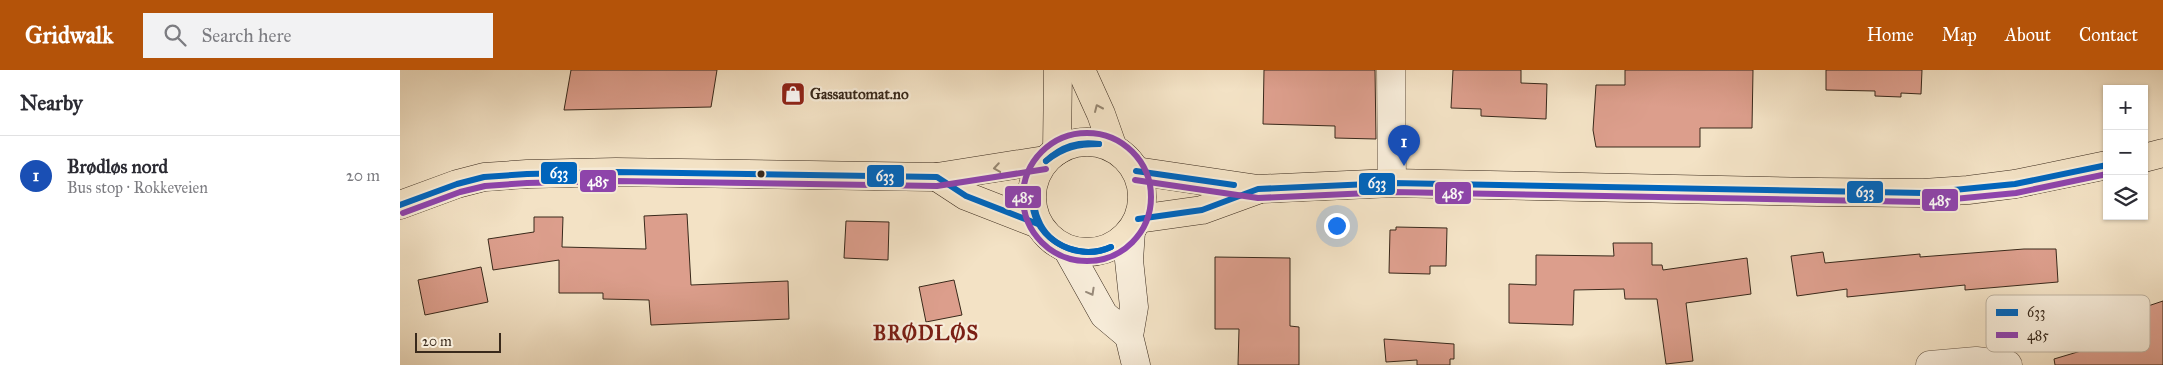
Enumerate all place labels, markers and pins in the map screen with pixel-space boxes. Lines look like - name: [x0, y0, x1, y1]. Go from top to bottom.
- shop icon: Gassautomat.no: [780, 81, 806, 107]
- place label: Gassautomat.no: [810, 85, 909, 103]
- pin: 1: [1388, 125, 1420, 166]
- unlabelled marker: [756, 169, 766, 179]

